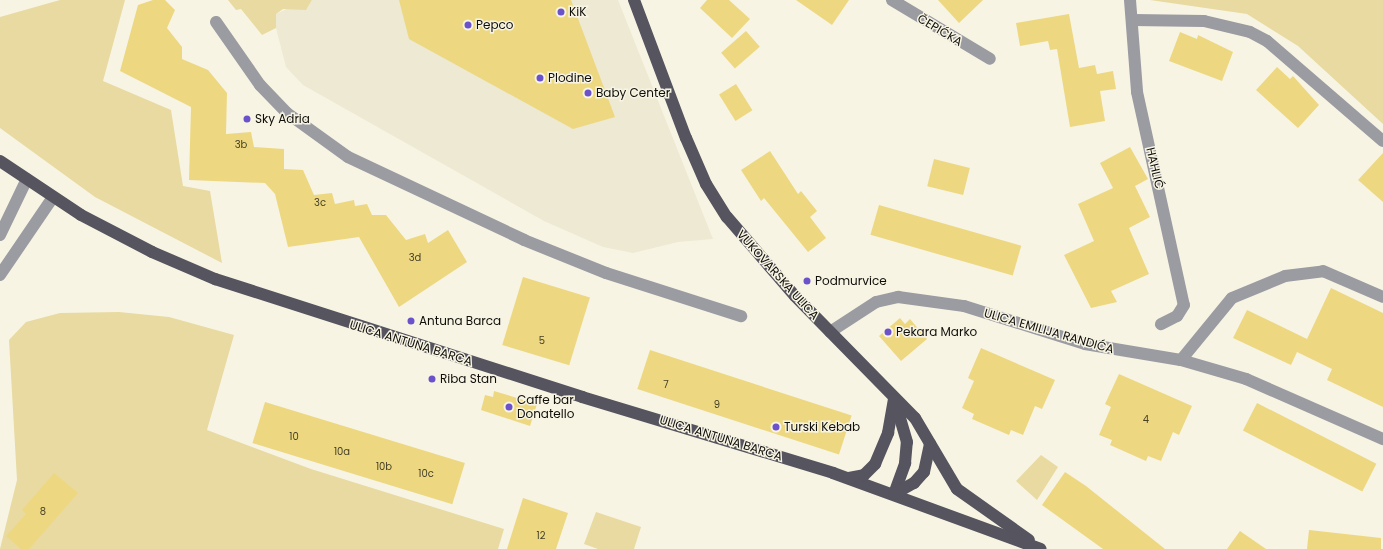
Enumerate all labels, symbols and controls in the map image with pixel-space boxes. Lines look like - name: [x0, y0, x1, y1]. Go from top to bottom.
- place label: KiK: [569, 5, 586, 19]
- marker: KiK: [556, 7, 566, 17]
- street label: ČEPIĆKA: [915, 11, 965, 49]
- place label: Pepco: [476, 18, 513, 32]
- marker: Pepco: [463, 20, 473, 30]
- place label: Plodine: [548, 71, 592, 85]
- marker: Plodine: [535, 73, 545, 83]
- place label: Baby Center: [596, 86, 670, 100]
- marker: Baby Center: [583, 88, 593, 98]
- place label: Sky Adria: [255, 112, 310, 126]
- marker: Sky Adria: [242, 114, 252, 124]
- house number: 3b: [235, 139, 247, 151]
- street label: HAHLIĆ: [1143, 146, 1167, 190]
- house number: 3c: [314, 197, 326, 209]
- street label: VUKOVARSKA ULICA: [734, 227, 822, 323]
- house number: 3d: [409, 252, 421, 264]
- place label: Podmurvice: [815, 274, 887, 288]
- marker: Podmurvice: [802, 276, 812, 286]
- street label: ULICA EMILIJA RANDIĆA: [982, 306, 1116, 356]
- place label: Antuna Barca: [419, 314, 501, 328]
- marker: Antuna Barca: [406, 316, 416, 326]
- street label: ULICA ANTUNA BARCA: [348, 317, 474, 369]
- place label: Pekara Marko: [896, 325, 977, 339]
- marker: Pekara Marko: [883, 327, 893, 337]
- house number: 5: [539, 335, 545, 347]
- place label: Riba Stan: [440, 372, 497, 386]
- marker: Riba Stan: [427, 374, 437, 384]
- house number: 7: [663, 379, 669, 391]
- place label: Caffe bar Donatello: [517, 393, 574, 421]
- house number: 9: [714, 399, 720, 411]
- marker: Caffe bar Donatello: [504, 402, 514, 412]
- street label: ULICA ANTUNA BARCA: [658, 412, 784, 464]
- house number: 4: [1143, 414, 1149, 426]
- place label: Turski Kebab: [784, 420, 860, 434]
- marker: Turski Kebab: [771, 422, 781, 432]
- house number: 10: [289, 431, 299, 443]
- house number: 10a: [334, 446, 350, 458]
- house number: 10b: [376, 461, 392, 473]
- house number: 10c: [418, 468, 434, 480]
- house number: 8: [40, 506, 46, 518]
- house number: 12: [537, 530, 545, 542]

